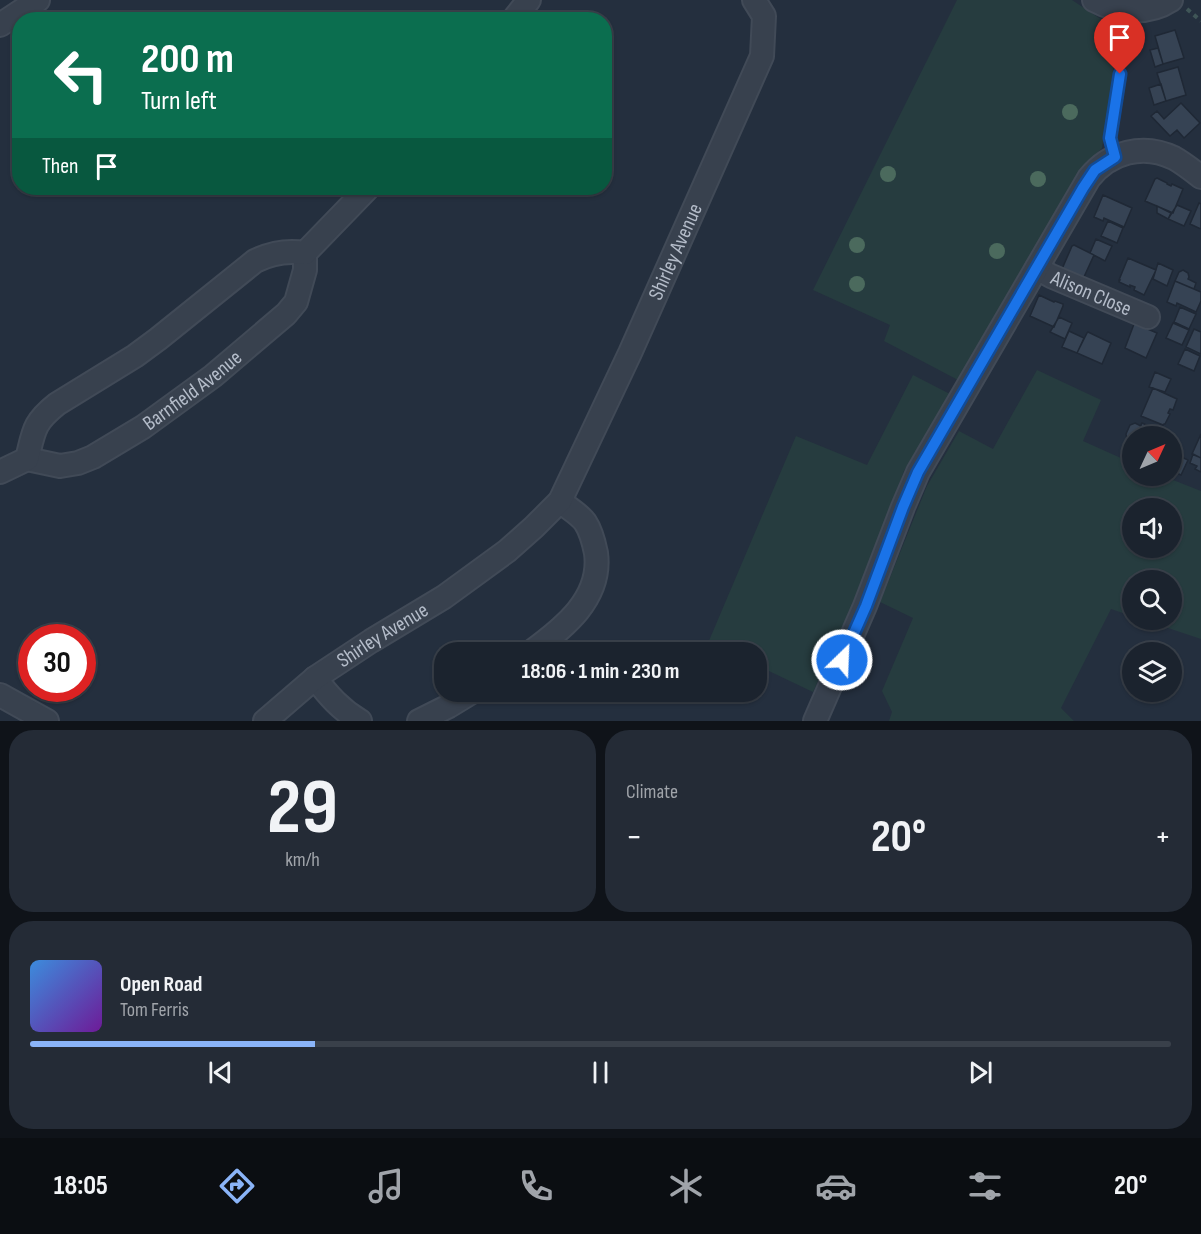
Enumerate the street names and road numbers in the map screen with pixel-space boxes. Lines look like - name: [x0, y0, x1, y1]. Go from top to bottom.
- street label: Shirley Avenue: [643, 199, 707, 304]
- street label: Alison Close: [1047, 265, 1135, 321]
- street label: Barnfield Avenue: [138, 345, 247, 435]
- street label: Shirley Avenue: [332, 597, 433, 673]

